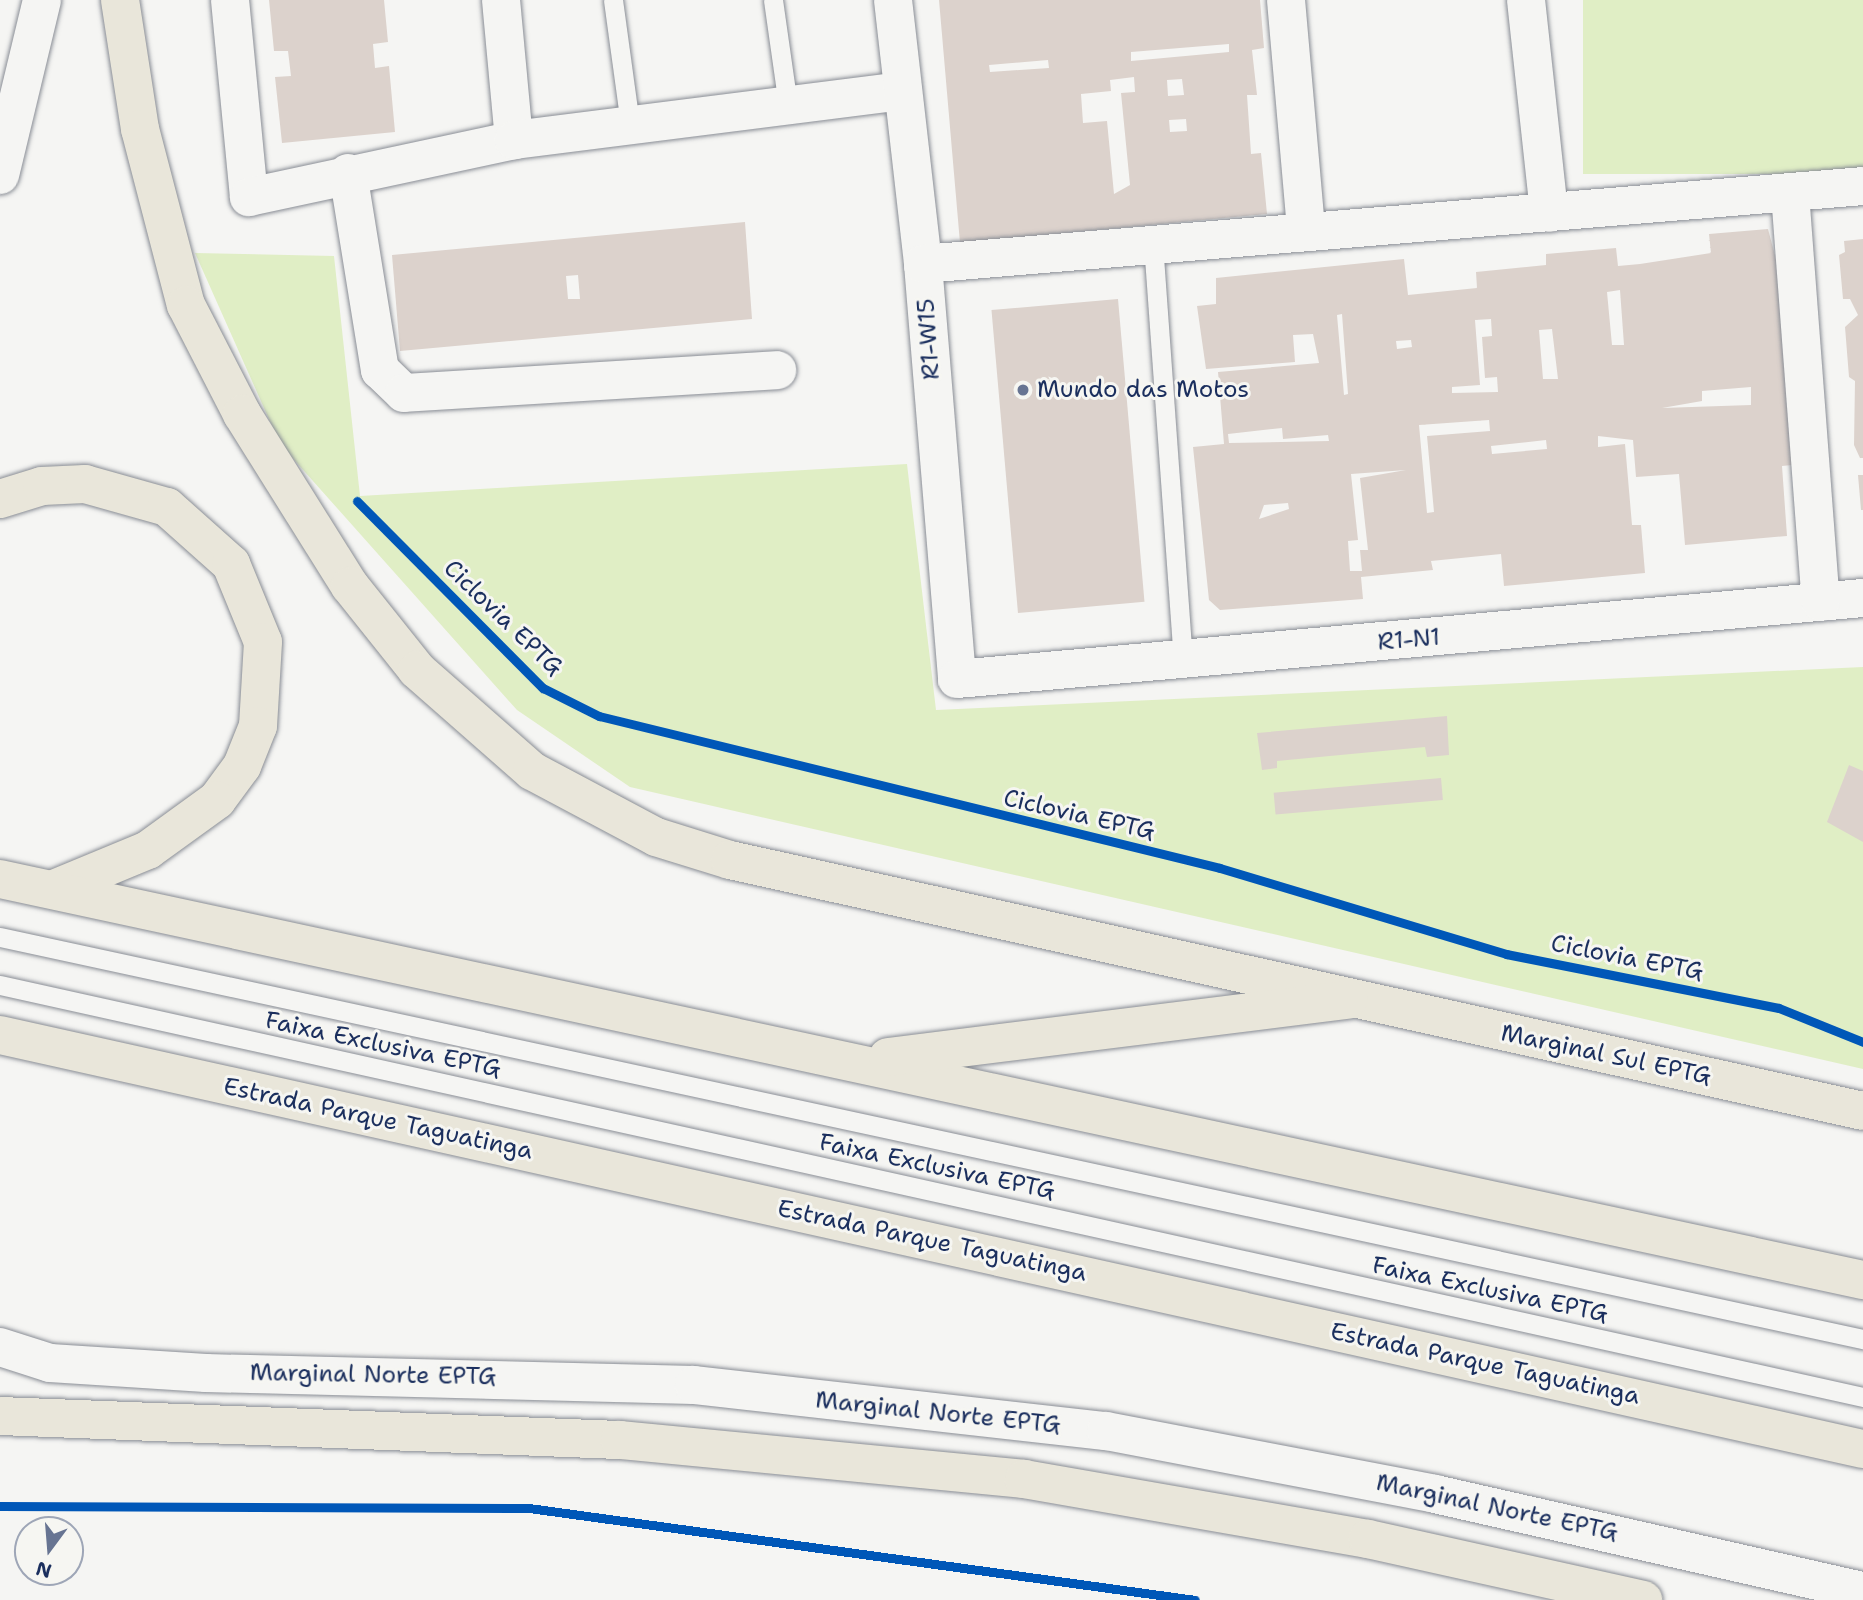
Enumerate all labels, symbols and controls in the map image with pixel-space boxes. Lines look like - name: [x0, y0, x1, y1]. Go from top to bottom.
- street label: R1-W15: [912, 297, 946, 381]
- place label: Mundo das Motos: [1037, 376, 1249, 404]
- marker: Mundo das Motos: [1015, 382, 1031, 398]
- street label: Ciclovia EPTG: [437, 554, 569, 682]
- street label: R1-N1: [1376, 623, 1442, 657]
- street label: Ciclovia EPTG: [1001, 784, 1157, 846]
- street label: Ciclovia EPTG: [1548, 929, 1706, 987]
- street label: Faixa Exclusiva EPTG: [263, 1006, 503, 1084]
- street label: Marginal Sul EPTG: [1498, 1019, 1714, 1091]
- street label: Estrada Parque Taguatinga: [221, 1072, 535, 1166]
- street label: Faixa Exclusiva EPTG: [817, 1128, 1057, 1206]
- street label: Estrada Parque Taguatinga: [775, 1194, 1089, 1288]
- street label: Faixa Exclusiva EPTG: [1370, 1251, 1610, 1329]
- street label: Estrada Parque Taguatinga: [1328, 1317, 1642, 1411]
- street label: Marginal Norte EPTG: [250, 1358, 496, 1392]
- street label: Marginal Norte EPTG: [814, 1386, 1062, 1440]
- street label: Marginal Norte EPTG: [1373, 1468, 1621, 1548]
- north arrow: [14, 1516, 84, 1586]
- text: N: [33, 1556, 54, 1584]

